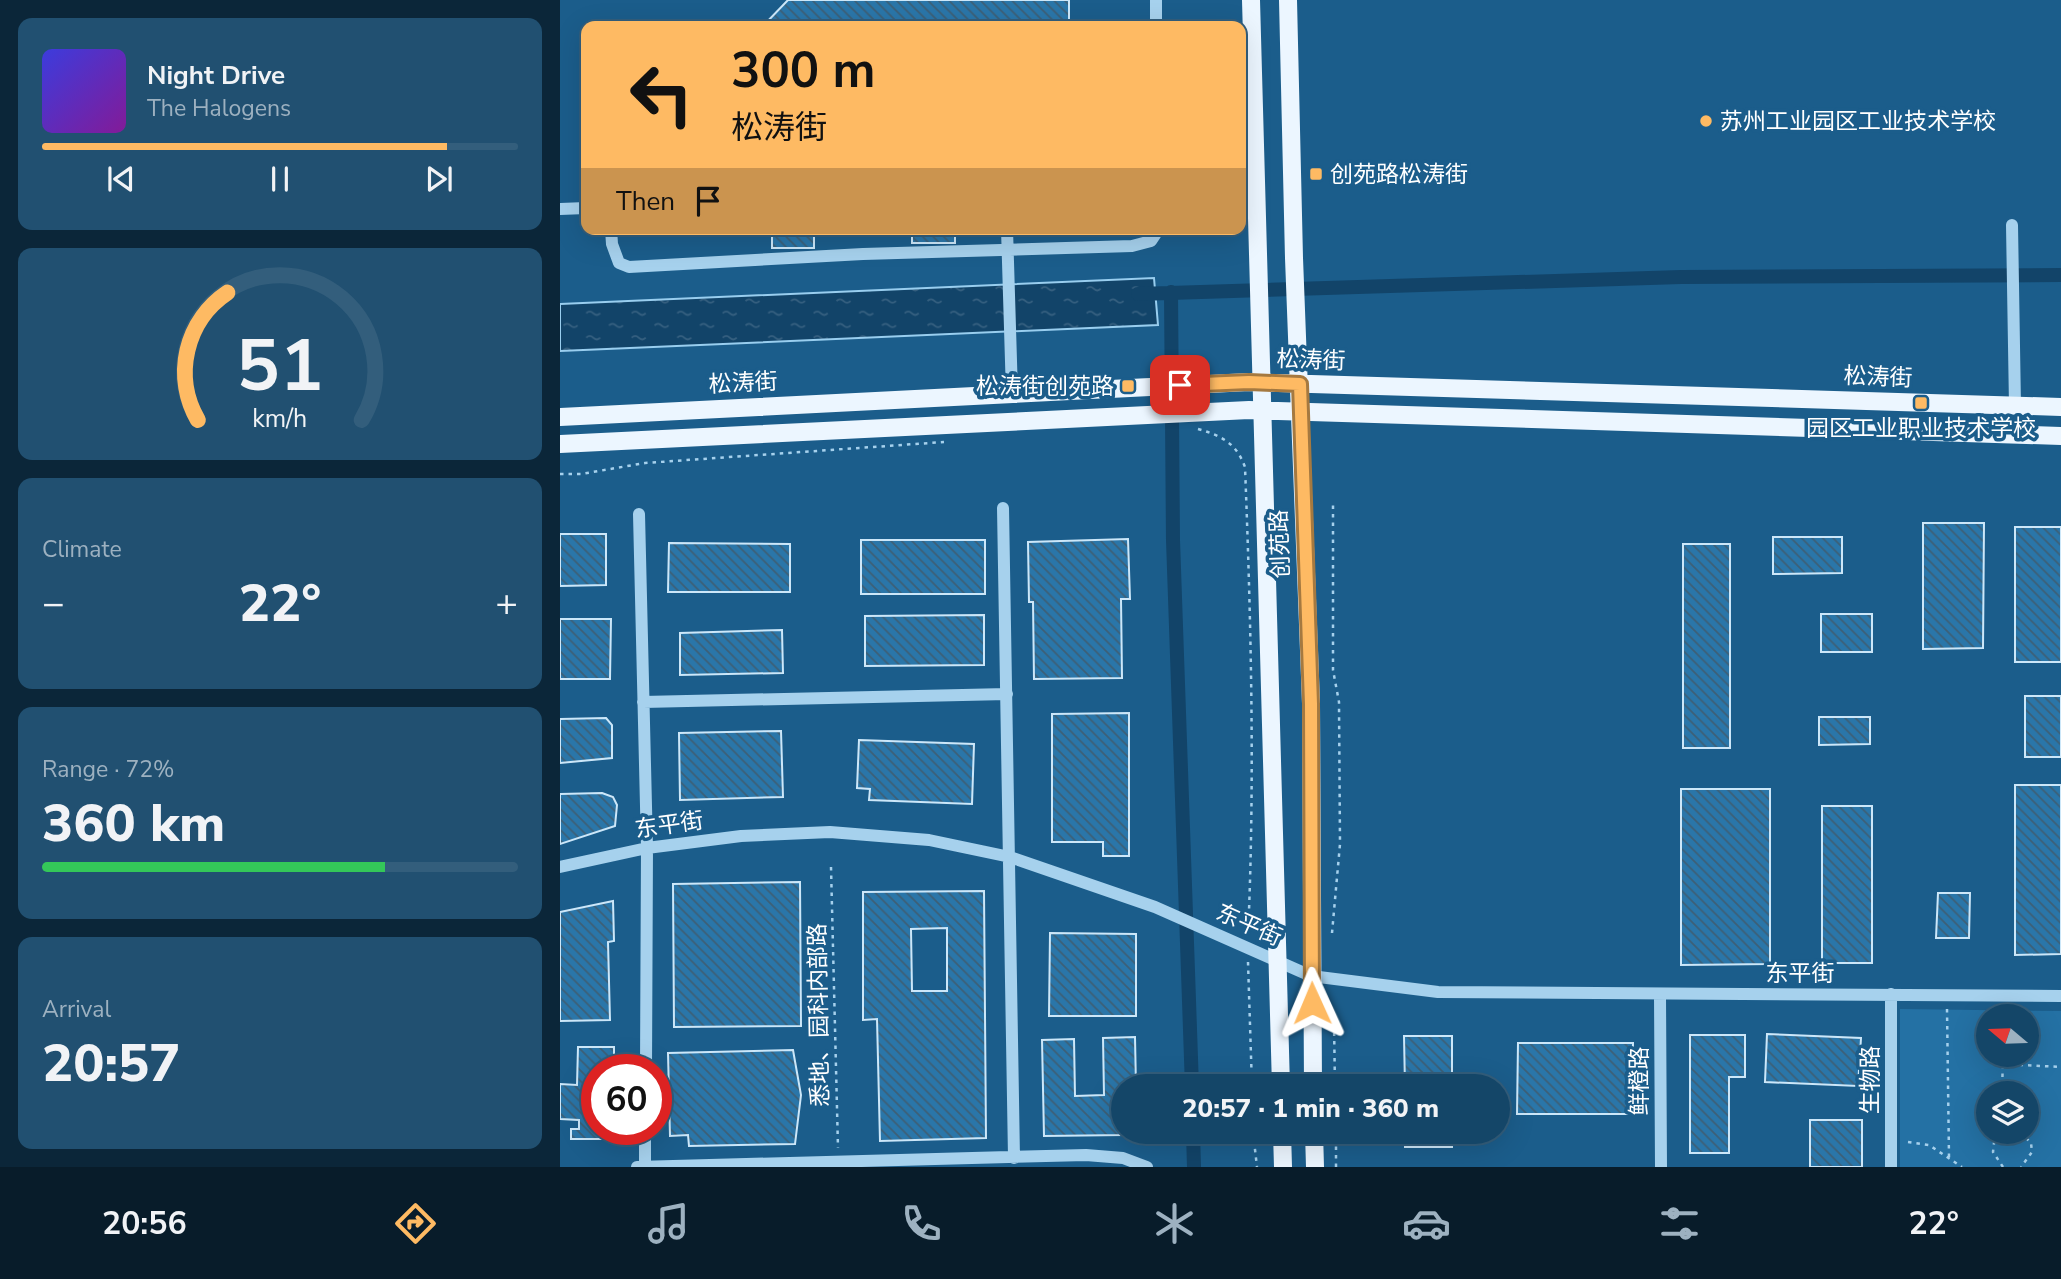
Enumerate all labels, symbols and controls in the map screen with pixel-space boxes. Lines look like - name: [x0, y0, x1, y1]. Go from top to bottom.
- text: 300 m: [731, 37, 875, 104]
- icon: left: [616, 49, 707, 140]
- text: Night Drive: [147, 58, 285, 93]
- text: The Halogens: [147, 93, 291, 124]
- text: 松涛街: [731, 106, 827, 149]
- place label: 苏州工业园区工业技术学校: [1720, 106, 1996, 137]
- marker: 苏州工业园区工业技术学校: [1698, 113, 1714, 129]
- place label: 创苑路松涛街: [1330, 159, 1468, 190]
- icon: previous: [102, 160, 140, 198]
- icon: pause: [261, 160, 299, 198]
- icon: next: [420, 160, 458, 198]
- marker: 创苑路松涛街: [1308, 166, 1324, 182]
- icon: arrive: [689, 182, 727, 220]
- text: Then: [616, 184, 675, 219]
- text: 51: [236, 316, 324, 416]
- street label: 松涛街: [1276, 343, 1346, 377]
- pin: [1150, 355, 1210, 415]
- street label: 松涛街: [1843, 360, 1913, 394]
- street label: 松涛街: [708, 366, 778, 400]
- icon: arrive: [1161, 366, 1199, 404]
- place label: 松涛街创苑路: [976, 371, 1114, 402]
- marker: 松涛街创苑路: [1120, 378, 1136, 394]
- marker: 园区工业职业技术学校: [1913, 395, 1929, 411]
- text: km/h: [252, 401, 308, 435]
- place label: 园区工业职业技术学校: [1806, 413, 2036, 444]
- street label: 创苑路: [1263, 509, 1297, 579]
- text: Climate: [42, 534, 122, 565]
- text: 22°: [239, 568, 321, 639]
- text: −: [42, 578, 65, 629]
- text: +: [495, 578, 518, 629]
- text: Range · 72%: [42, 754, 174, 785]
- text: 360 km: [42, 788, 225, 859]
- street label: 东平街: [633, 805, 705, 845]
- street label: 东平街: [1211, 897, 1287, 953]
- street label: 悉地、园科内部路: [802, 923, 836, 1107]
- street label: 东平街: [1766, 958, 1835, 989]
- position arrow: [1275, 966, 1349, 1040]
- text: Arrival: [42, 994, 111, 1025]
- north arrow: [1976, 1004, 2039, 1068]
- map controls: [1976, 1004, 2039, 1144]
- text: 20:57: [42, 1028, 180, 1099]
- street label: 生物路: [1855, 1046, 1886, 1115]
- street label: 鲜橙路: [1624, 1047, 1655, 1116]
- speed limit sign: 60: [581, 1054, 672, 1145]
- button: layers: [1976, 1081, 2039, 1144]
- text: 20:57 · 1 min · 360 m: [1182, 1091, 1439, 1126]
- icon: directions: [391, 1199, 440, 1248]
- icon: music: [644, 1199, 693, 1248]
- icon: phone: [897, 1199, 946, 1248]
- icon: climate: [1150, 1199, 1199, 1248]
- icon: car: [1402, 1199, 1451, 1248]
- icon: filters: [1655, 1199, 1704, 1248]
- text: 20:56: [102, 1202, 187, 1245]
- text: 22°: [1908, 1202, 1959, 1245]

